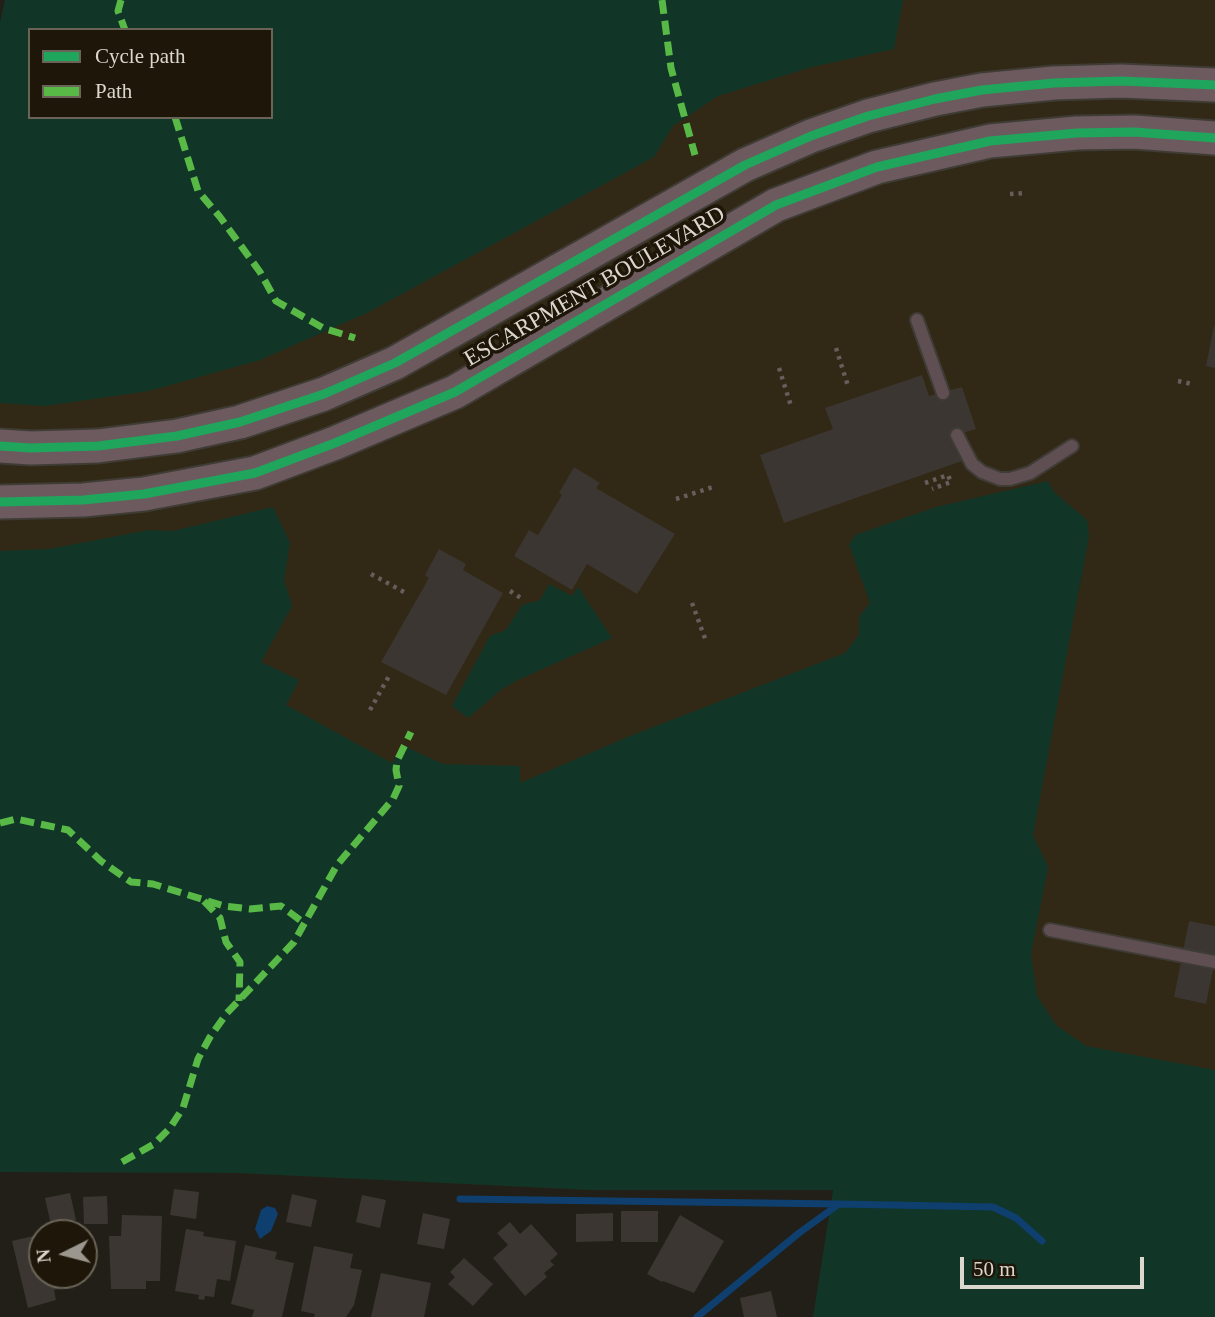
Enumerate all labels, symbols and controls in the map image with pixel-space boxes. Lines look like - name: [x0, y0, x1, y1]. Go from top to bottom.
- legend: [28, 28, 273, 119]
- text: Cycle path: [95, 44, 185, 68]
- text: Path: [95, 79, 132, 103]
- street label: ESCARPMENT BOULEVARD: [460, 201, 730, 373]
- north arrow: [28, 1219, 98, 1289]
- scale bar: [963, 1244, 1147, 1288]
- text: N: [32, 1248, 55, 1264]
- text: 50 m: [973, 1257, 1016, 1281]

